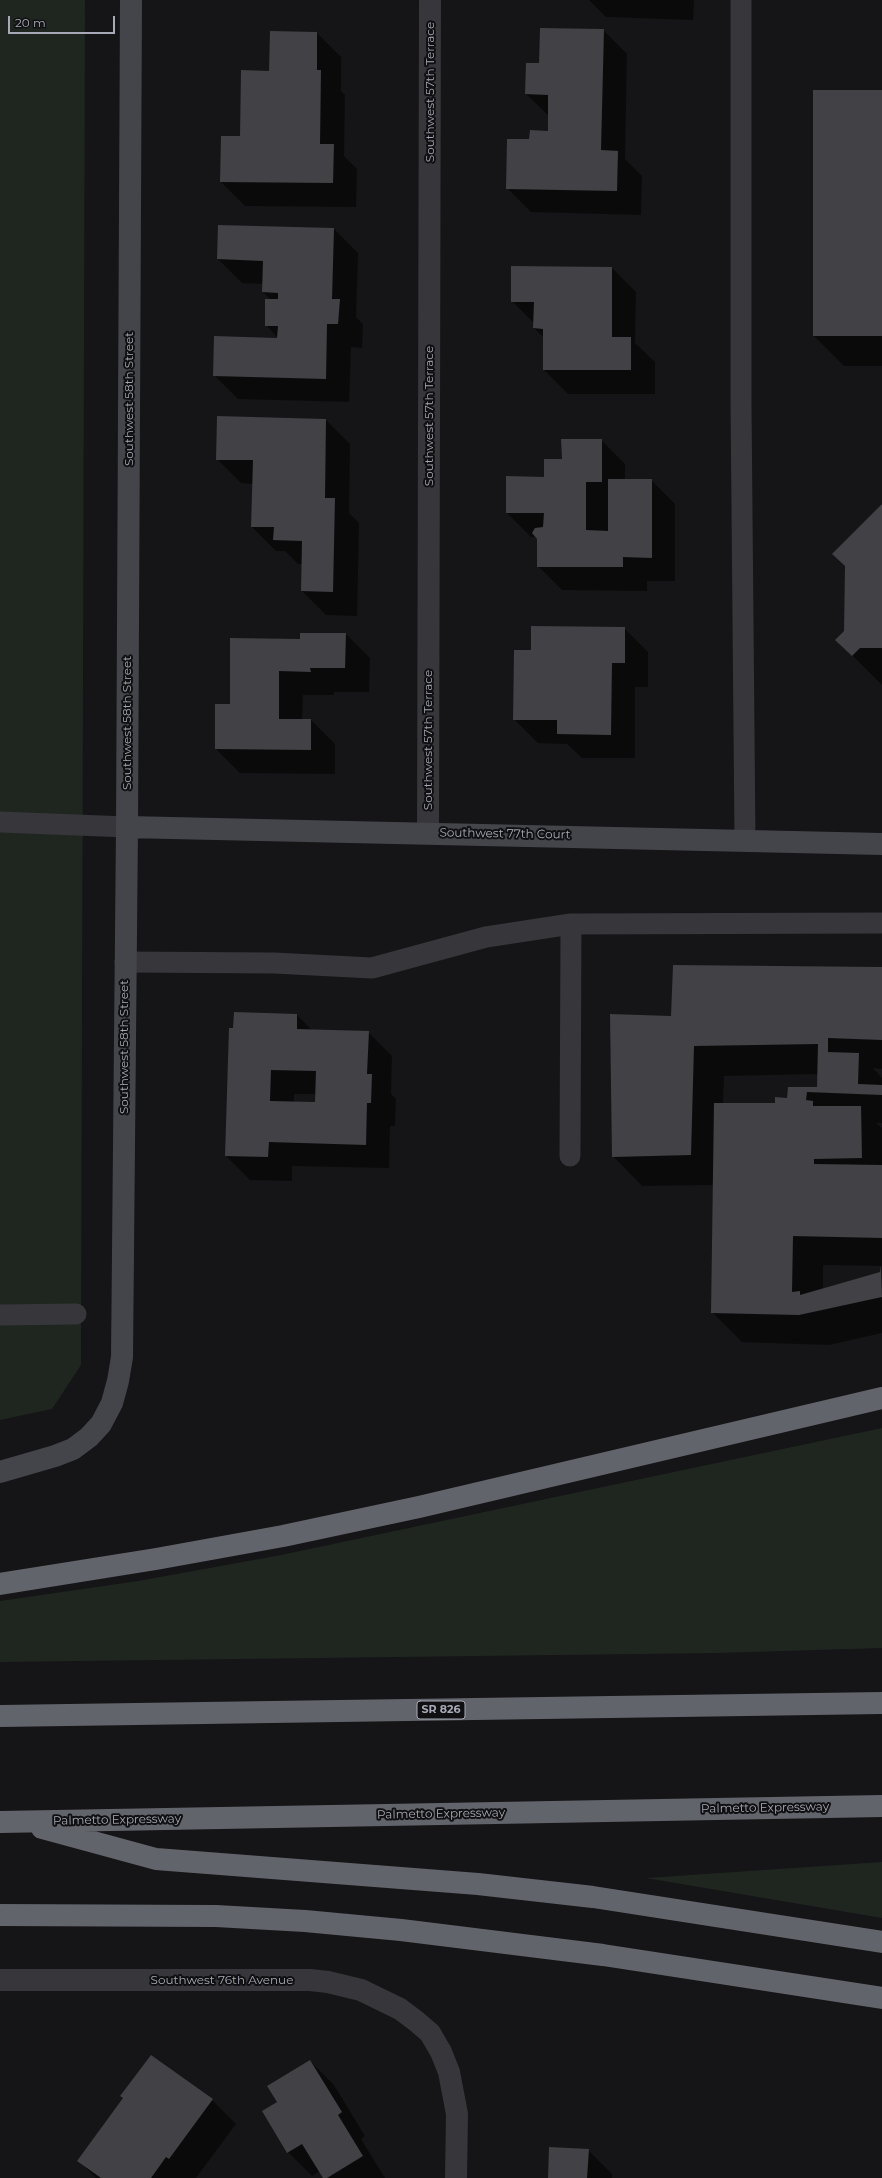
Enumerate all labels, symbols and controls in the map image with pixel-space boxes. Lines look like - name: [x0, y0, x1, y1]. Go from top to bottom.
- scale bar: [10, 8, 117, 34]
- text: 20 m: [15, 15, 46, 30]
- street label: Southwest 57th Terrace: [423, 22, 437, 162]
- street label: Southwest 58th Street: [122, 332, 136, 466]
- street label: Southwest 57th Terrace: [422, 346, 436, 486]
- street label: Southwest 58th Street: [120, 656, 134, 790]
- street label: Southwest 57th Terrace: [421, 670, 435, 810]
- street label: Southwest 77th Court: [439, 826, 571, 842]
- street label: Southwest 58th Street: [117, 980, 131, 1114]
- road number: SR 826: [417, 1701, 465, 1719]
- street label: Palmetto Expressway: [701, 1800, 829, 1816]
- street label: Palmetto Expressway: [377, 1806, 505, 1822]
- street label: Palmetto Expressway: [53, 1812, 181, 1828]
- street label: Southwest 76th Avenue: [151, 1973, 293, 1987]

